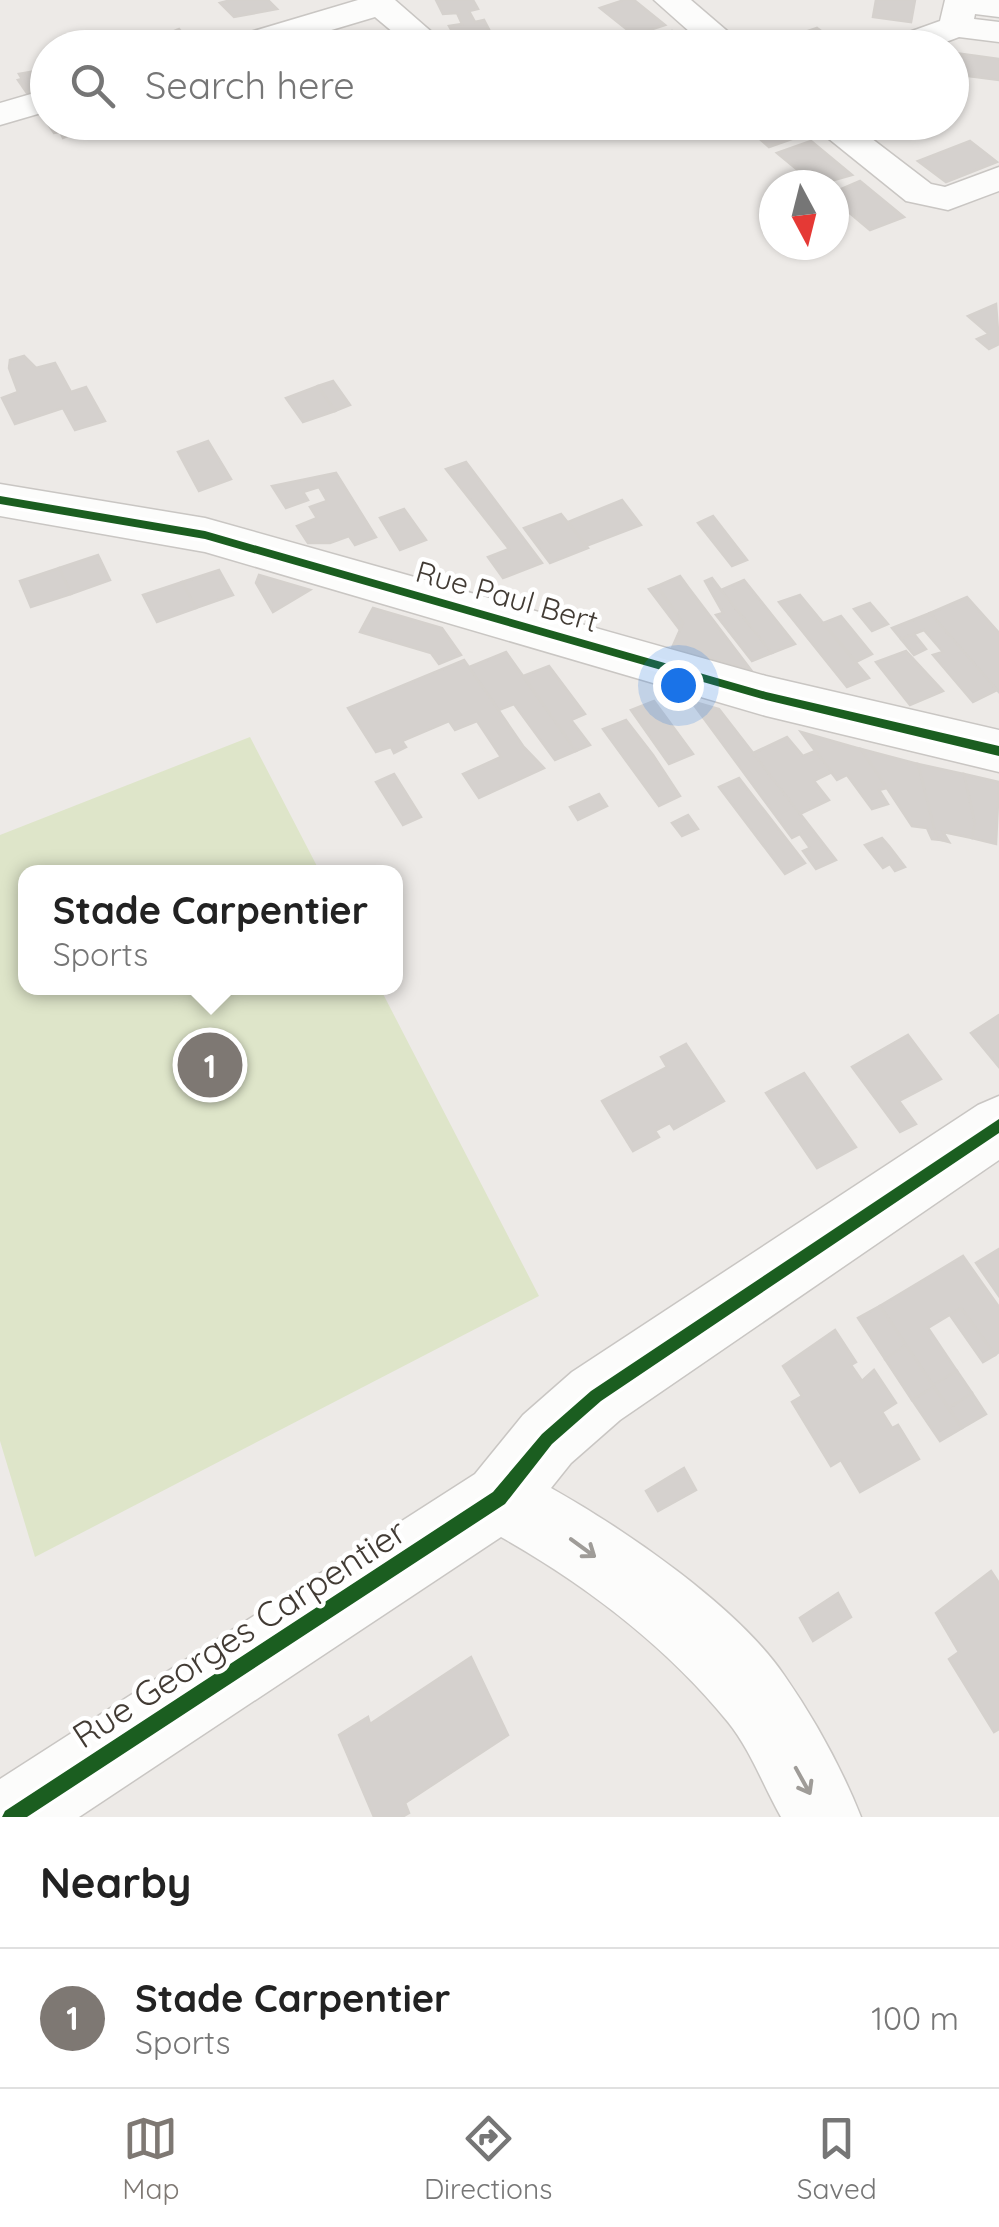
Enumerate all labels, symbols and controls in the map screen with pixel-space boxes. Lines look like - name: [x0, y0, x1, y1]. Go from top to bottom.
- search box: [30, 30, 969, 140]
- icon: search: [65, 58, 120, 113]
- text: Search here: [145, 61, 355, 109]
- north arrow: [759, 170, 849, 260]
- street label: Rue Paul Bert: [411, 552, 603, 640]
- your location: [653, 660, 704, 711]
- popup: [18, 865, 403, 995]
- text: Stade Carpentier: [53, 886, 368, 934]
- text: Sports: [53, 934, 148, 974]
- pin: 1: [178, 1028, 242, 1102]
- street label: Rue Georges Carpentier: [64, 1509, 414, 1757]
- one-way arrow: [569, 1537, 596, 1558]
- one-way arrow: [793, 1766, 813, 1795]
- text: Nearby: [40, 1856, 191, 1909]
- text: Stade Carpentier: [135, 1974, 451, 2022]
- text: 1: [66, 1998, 79, 2038]
- text: 100 m: [871, 1998, 959, 2038]
- text: Sports: [135, 2022, 231, 2062]
- tab: Map: [122, 2111, 179, 2206]
- tab: Directions: [424, 2111, 552, 2206]
- tab: Saved: [797, 2111, 877, 2206]

